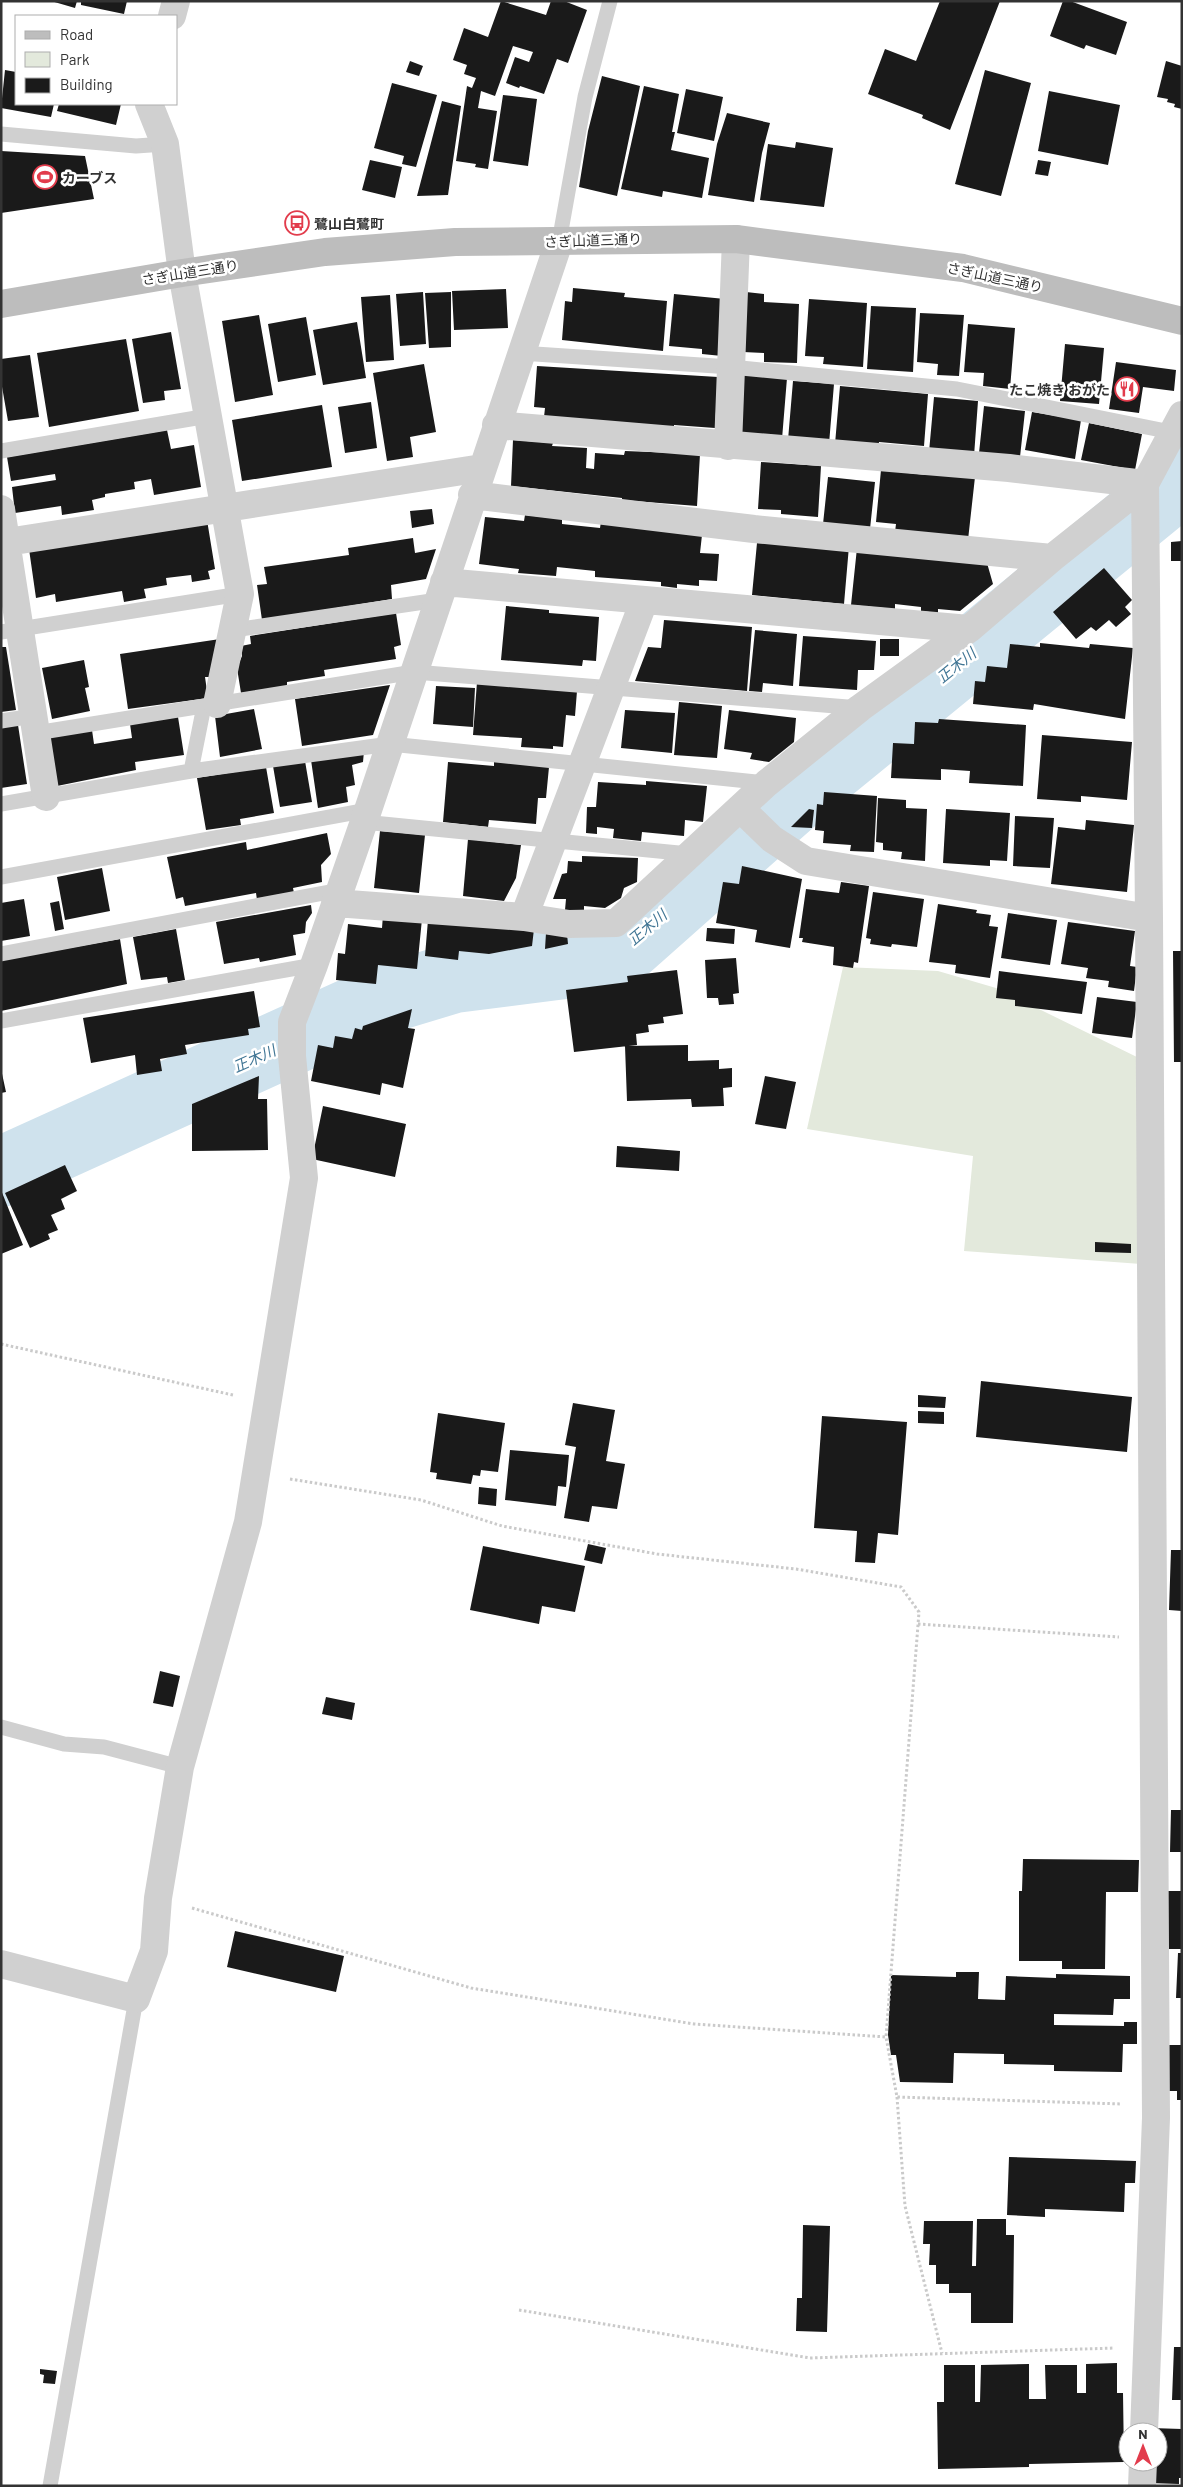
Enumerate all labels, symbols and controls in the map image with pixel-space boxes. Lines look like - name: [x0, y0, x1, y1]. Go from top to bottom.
- legend: [15, 15, 178, 105]
- text: Road: [60, 25, 93, 43]
- text: Park: [60, 50, 90, 68]
- text: Building: [60, 75, 113, 93]
- sports icon: カーブス: [32, 164, 58, 190]
- place label: カーブス: [62, 169, 117, 186]
- bus stop icon: 鷺山白鷺町: [284, 210, 310, 236]
- place label: 鷺山白鷺町: [314, 215, 384, 232]
- street label: さぎ山道三通り: [544, 230, 642, 250]
- street label: さぎ山道三通り: [140, 256, 240, 288]
- street label: さぎ山道三通り: [945, 258, 1045, 296]
- restaurant icon: たこ焼き おがた: [1114, 376, 1140, 402]
- place label: たこ焼き おがた: [1009, 381, 1110, 398]
- water label: 正木川: [933, 643, 981, 686]
- water label: 正木川: [624, 904, 672, 948]
- water label: 正木川: [230, 1040, 280, 1075]
- north arrow: [1118, 2422, 1168, 2472]
- text: N: [1138, 2425, 1148, 2442]

